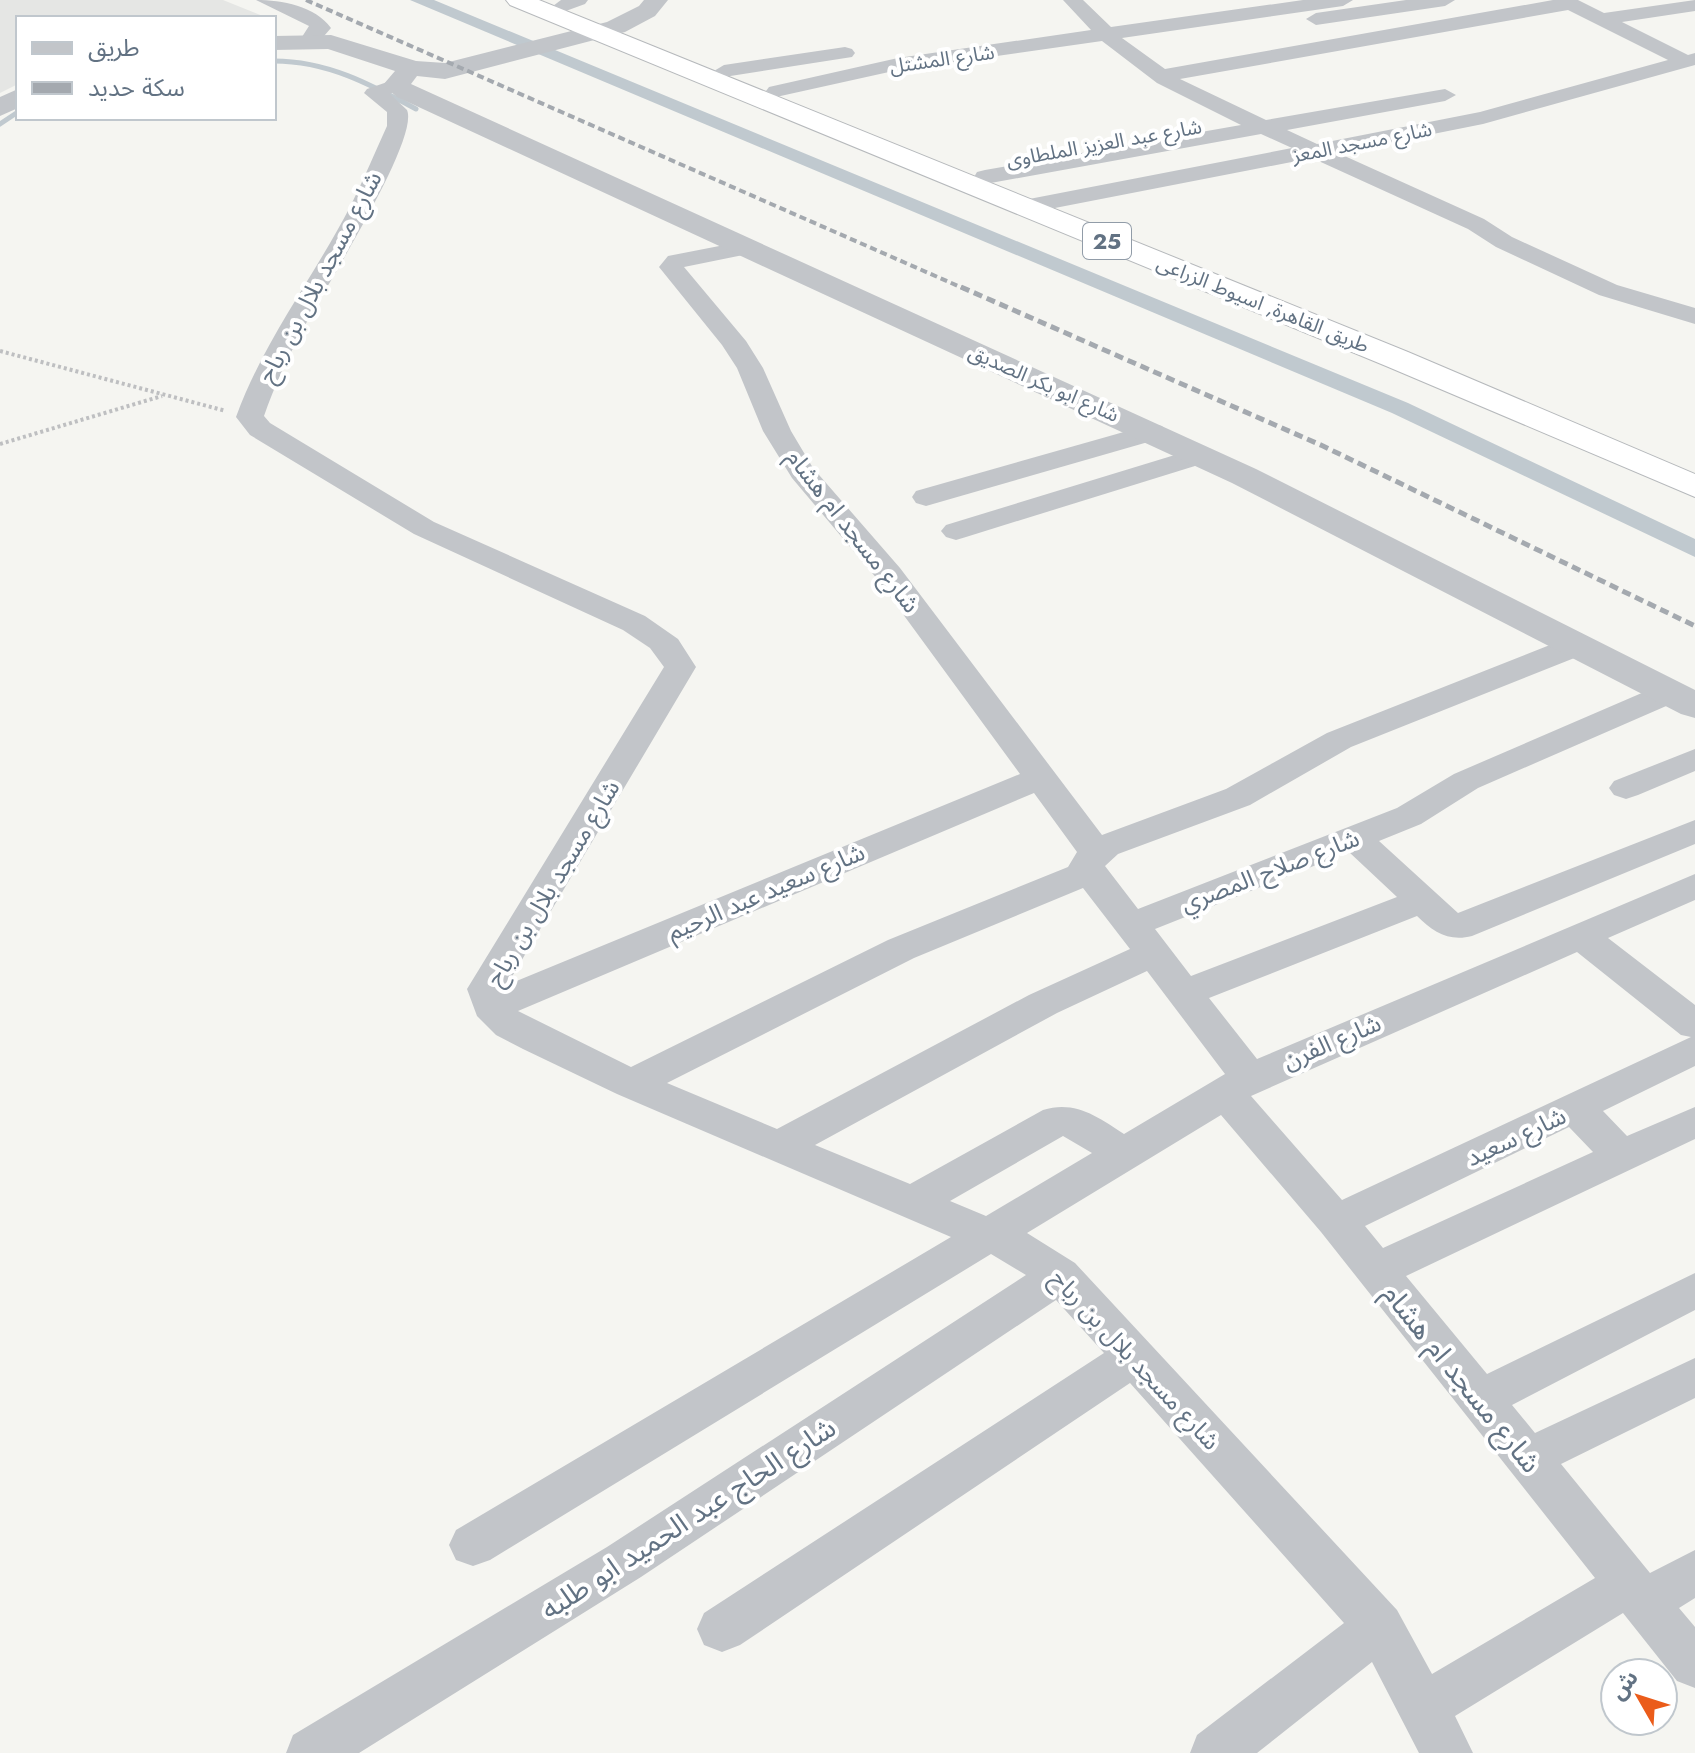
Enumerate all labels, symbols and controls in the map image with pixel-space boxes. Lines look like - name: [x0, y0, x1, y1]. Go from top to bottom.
- legend: [16, 16, 276, 120]
- text: طريق: [88, 30, 140, 65]
- street label: شارع المشتل: [888, 38, 996, 81]
- text: سكة حديد: [88, 70, 185, 105]
- street label: شارع عبد العزيز الملطاوى: [1004, 112, 1204, 175]
- street label: شارع مسجد المعز: [1289, 115, 1434, 170]
- street label: شارع مسجد بلال بن رباح: [249, 165, 390, 389]
- road number: 25: [1083, 223, 1131, 259]
- street label: طريق القاهرة, اسيوط الزراعى: [1152, 249, 1373, 360]
- street label: شارع ابو بكر الصديق: [964, 337, 1124, 430]
- street label: شارع مسجد ام هشام: [777, 441, 929, 621]
- street label: شارع مسجد بلال بن رباح: [477, 773, 628, 992]
- street label: شارع صلاح المصري: [1175, 820, 1365, 922]
- street label: شارع سعيد عبد الرحيم: [662, 834, 870, 949]
- street label: شارع الفرن: [1277, 1005, 1386, 1078]
- street label: شارع سعيد: [1460, 1098, 1572, 1175]
- street label: شارع مسجد بلال بن رباح: [1042, 1262, 1228, 1458]
- street label: شارع مسجد ام هشام: [1372, 1275, 1551, 1482]
- street label: شارع الحاج عبد الحميد ابو طلبه: [533, 1407, 844, 1629]
- north arrow: [1599, 1657, 1679, 1737]
- text: ش: [1602, 1663, 1645, 1706]

